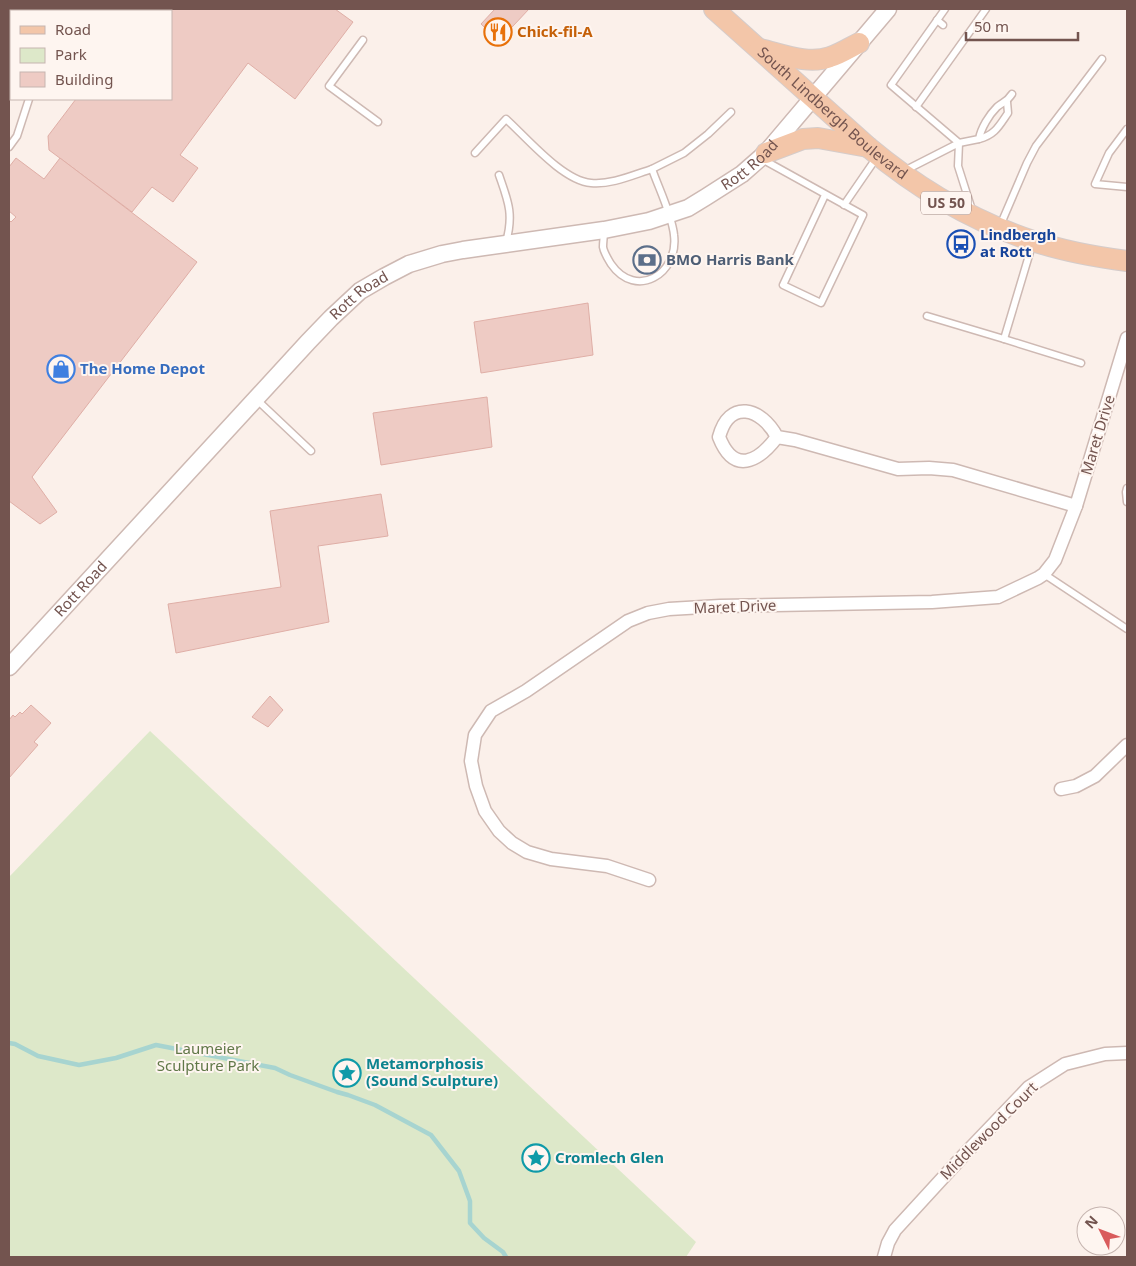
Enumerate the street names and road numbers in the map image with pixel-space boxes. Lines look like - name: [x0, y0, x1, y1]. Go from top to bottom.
- street label: South Lindbergh Boulevard: [754, 42, 912, 183]
- street label: Rott Road: [717, 135, 782, 194]
- road number: US 50: [921, 192, 971, 214]
- street label: Rott Road: [325, 266, 391, 324]
- street label: Maret Drive: [1075, 392, 1119, 477]
- street label: Rott Road: [49, 556, 111, 621]
- street label: Maret Drive: [693, 595, 777, 617]
- street label: Middlewood Court: [935, 1077, 1042, 1183]

